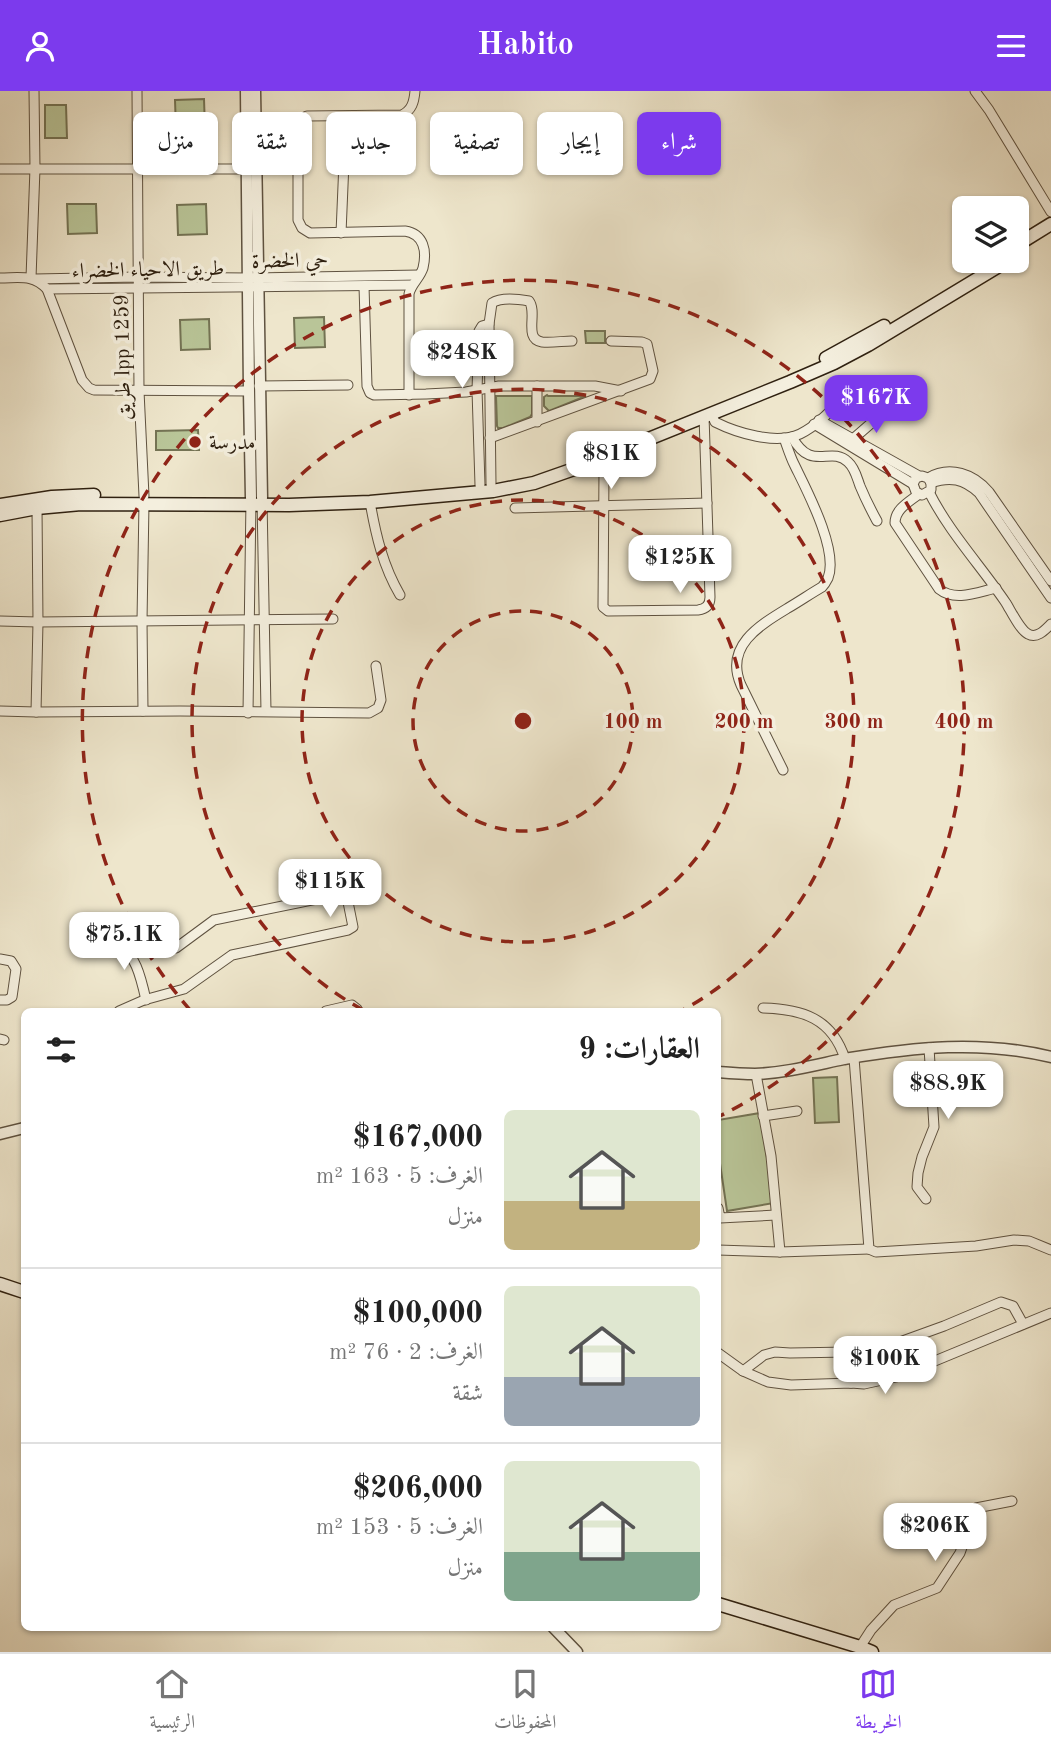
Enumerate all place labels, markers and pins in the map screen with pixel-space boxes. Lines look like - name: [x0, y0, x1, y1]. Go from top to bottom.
- pin: $248K: [413, 331, 511, 390]
- pin: $167K: [827, 375, 925, 435]
- pin: $81K: [570, 431, 652, 491]
- place label: مدرسة: [209, 433, 255, 454]
- marker: مدرسة: [187, 434, 203, 450]
- pin: $125K: [631, 535, 729, 595]
- centre of rings: [511, 709, 535, 733]
- pin: $115K: [281, 859, 379, 919]
- pin: $75.1K: [67, 913, 181, 972]
- pin: $88.9K: [891, 1061, 1005, 1121]
- pin: $100K: [836, 1337, 934, 1396]
- pin: $206K: [886, 1503, 984, 1563]

